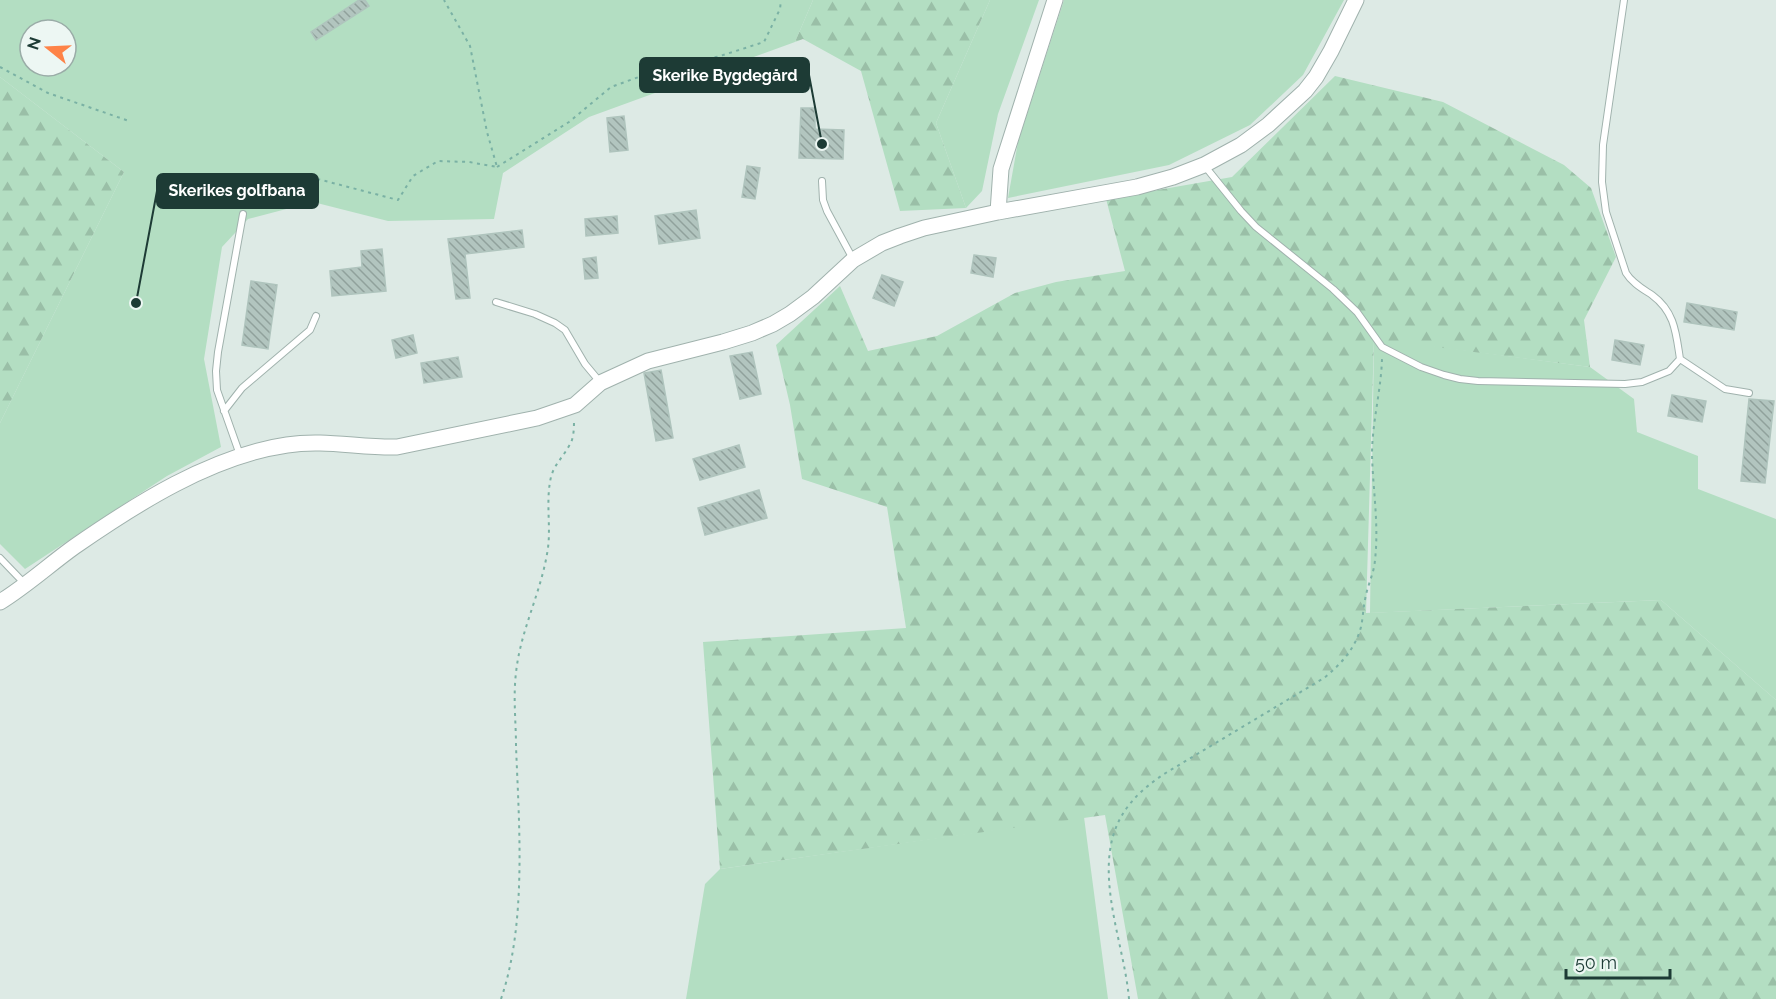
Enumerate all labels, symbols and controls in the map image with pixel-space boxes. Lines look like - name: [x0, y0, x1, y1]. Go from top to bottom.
- north arrow: [18, 18, 78, 78]
- text: N: [23, 35, 45, 52]
- callout: Skerike Bygdegård: [640, 58, 809, 92]
- text: Skerike Bygdegård: [652, 66, 798, 85]
- callout: Skerikes golfbana: [157, 174, 318, 208]
- text: Skerikes golfbana: [169, 181, 305, 200]
- scale bar: [1566, 942, 1670, 980]
- text: 50 m: [1575, 952, 1617, 973]

